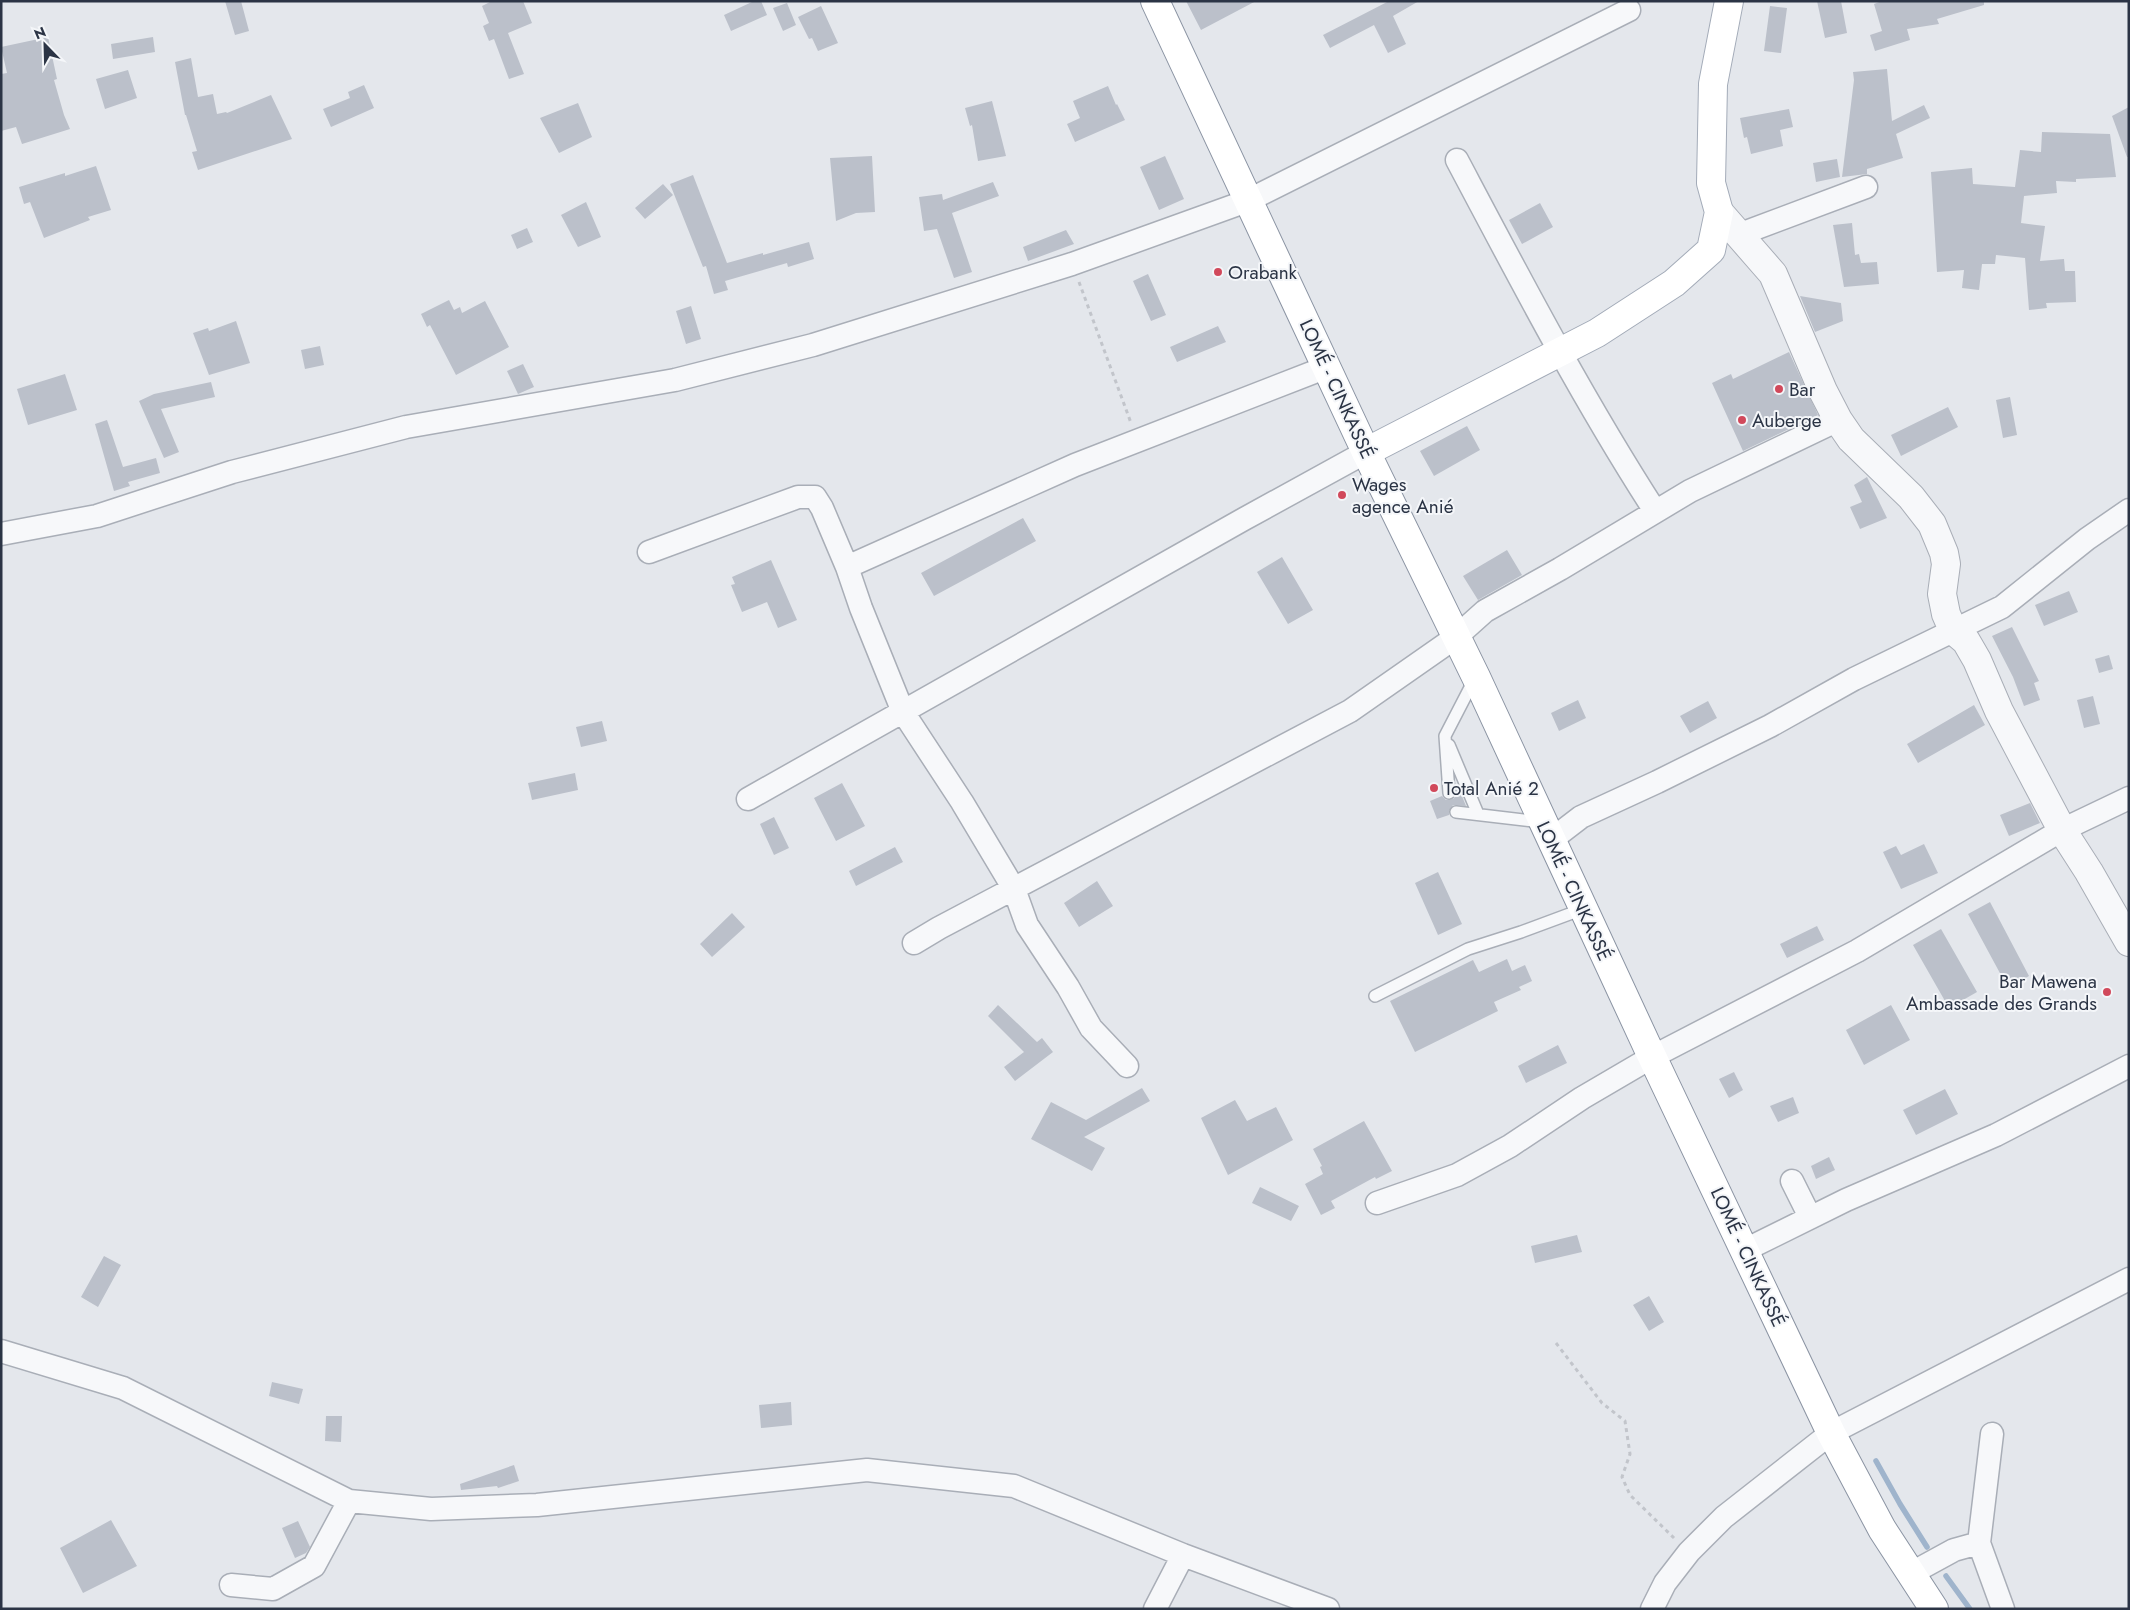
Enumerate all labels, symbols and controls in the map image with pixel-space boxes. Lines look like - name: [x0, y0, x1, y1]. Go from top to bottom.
- north arrow: [20, 20, 70, 70]
- text: N: [31, 22, 49, 44]
- place label: Orabank: [1228, 259, 1298, 286]
- marker: Orabank: [1212, 266, 1224, 278]
- street label: LOMÉ - CINKASSÉ: [1293, 315, 1381, 463]
- place label: Bar: [1789, 376, 1816, 403]
- marker: Bar: [1773, 383, 1785, 395]
- place label: Auberge: [1752, 407, 1822, 434]
- marker: Auberge: [1736, 414, 1748, 426]
- place label: Wages agence Anié: [1352, 471, 1454, 520]
- marker: Wages agence Anié: [1336, 489, 1348, 501]
- place label: Total Anié 2: [1444, 775, 1539, 802]
- marker: Total Anié 2: [1428, 782, 1440, 794]
- street label: LOMÉ - CINKASSÉ: [1530, 817, 1618, 965]
- place label: Bar Mawena Ambassade des Grands: [1906, 968, 2097, 1017]
- marker: Bar Mawena Ambassade des Grands: [2101, 986, 2113, 998]
- street label: LOMÉ - CINKASSÉ: [1704, 1183, 1792, 1331]

